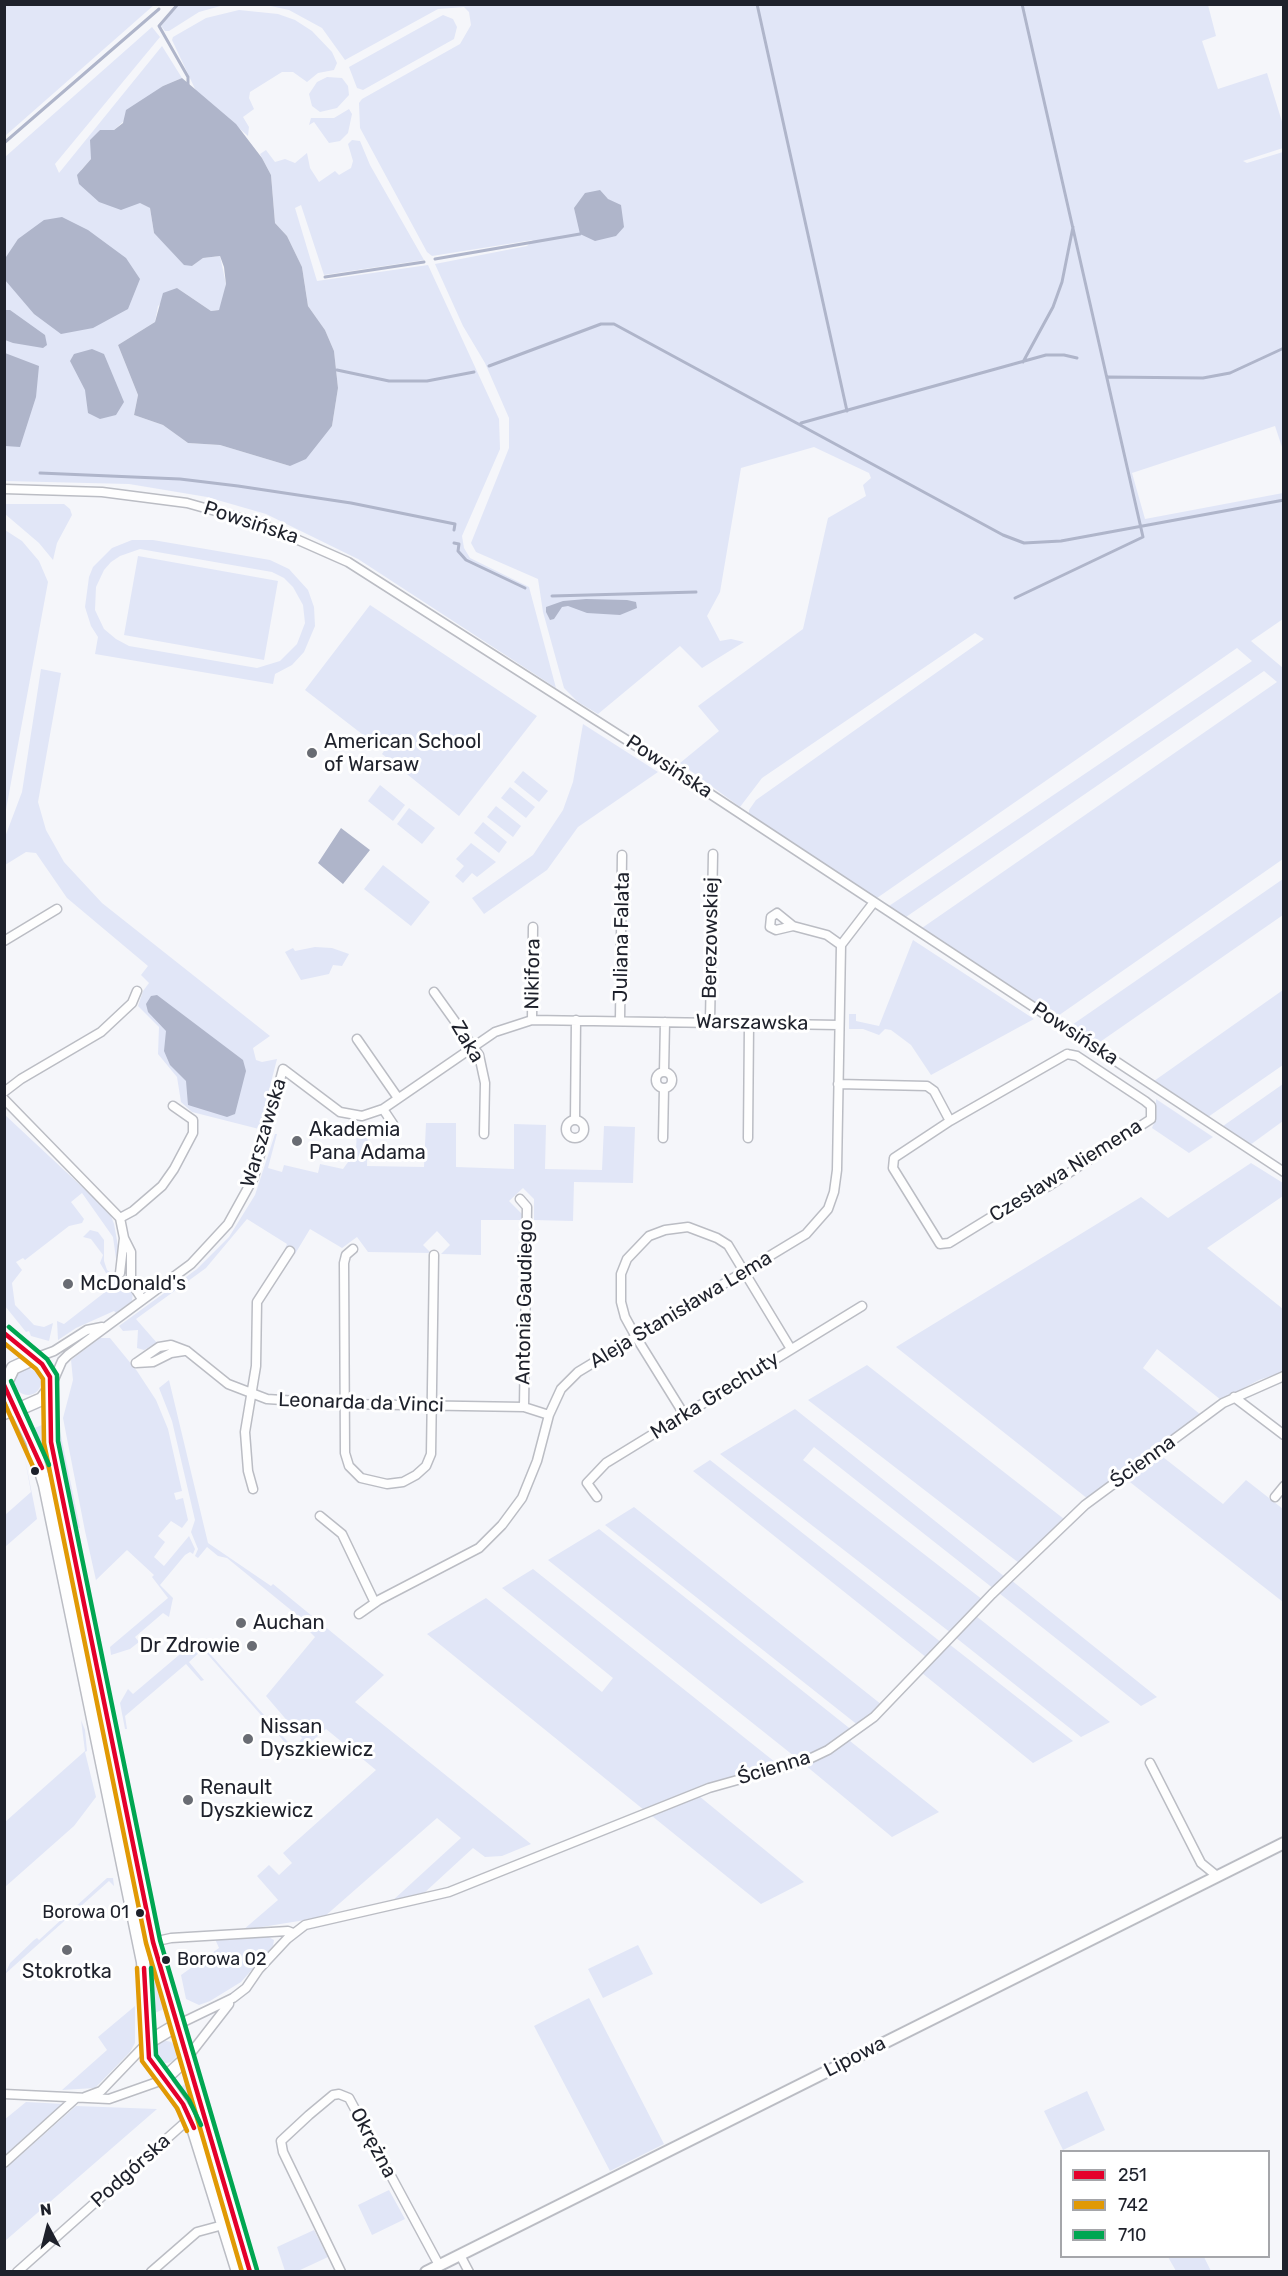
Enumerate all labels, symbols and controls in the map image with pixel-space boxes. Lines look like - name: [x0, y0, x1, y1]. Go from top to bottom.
- street label: Powsińska: [201, 496, 301, 550]
- place label: American School of Warsaw: [324, 730, 481, 777]
- street label: Powsińska: [621, 730, 717, 804]
- marker: American School of Warsaw: [305, 746, 319, 760]
- street label: Juliana Falata: [609, 872, 635, 1002]
- street label: Berezowskiej: [698, 877, 724, 999]
- street label: Nikifora: [520, 938, 546, 1010]
- street label: Powsińska: [1027, 997, 1123, 1071]
- street label: Warszawska: [695, 1010, 809, 1036]
- street label: Zaka: [445, 1017, 489, 1067]
- street label: Warszawska: [236, 1076, 292, 1190]
- street label: Czesława Niemena: [985, 1114, 1147, 1228]
- place label: Akademia Pana Adama: [309, 1118, 426, 1165]
- marker: Akademia Pana Adama: [290, 1134, 304, 1148]
- street label: Antonia Gaudiego: [512, 1219, 538, 1385]
- street label: Aleja Stanisława Lema: [586, 1246, 776, 1374]
- place label: McDonald's: [80, 1272, 186, 1296]
- marker: McDonald's: [61, 1277, 75, 1291]
- street label: Marka Grechuty: [646, 1347, 784, 1445]
- street label: Leonarda da Vinci: [278, 1388, 444, 1418]
- street label: Ścienna: [1106, 1430, 1180, 1494]
- unlabelled marker: [29, 1465, 41, 1477]
- place label: Auchan: [253, 1611, 325, 1635]
- marker: Auchan: [234, 1616, 248, 1630]
- place label: Dr Zdrowie: [139, 1634, 240, 1658]
- marker: Dr Zdrowie: [245, 1639, 259, 1653]
- place label: Nissan Dyszkiewicz: [260, 1715, 373, 1762]
- marker: Nissan Dyszkiewicz: [241, 1732, 255, 1746]
- street label: Ścienna: [735, 1746, 813, 1790]
- place label: Renault Dyszkiewicz: [200, 1776, 313, 1823]
- marker: Renault Dyszkiewicz: [181, 1793, 195, 1807]
- place label: Borowa 01: [42, 1902, 129, 1924]
- marker: Borowa 01: [134, 1907, 146, 1919]
- marker: Stokrotka: [60, 1943, 74, 1957]
- place label: Borowa 02: [177, 1949, 267, 1971]
- marker: Borowa 02: [160, 1954, 172, 1966]
- place label: Stokrotka: [22, 1960, 112, 1984]
- street label: Lipowa: [820, 2031, 890, 2083]
- street label: Okrężna: [345, 2104, 401, 2182]
- street label: Podgórska: [86, 2129, 176, 2213]
- legend: [1060, 2150, 1270, 2258]
- text: 251: [1118, 2164, 1147, 2186]
- text: 742: [1118, 2194, 1148, 2216]
- north arrow: [18, 2198, 78, 2258]
- text: N: [39, 2200, 53, 2220]
- text: 710: [1118, 2224, 1146, 2246]

